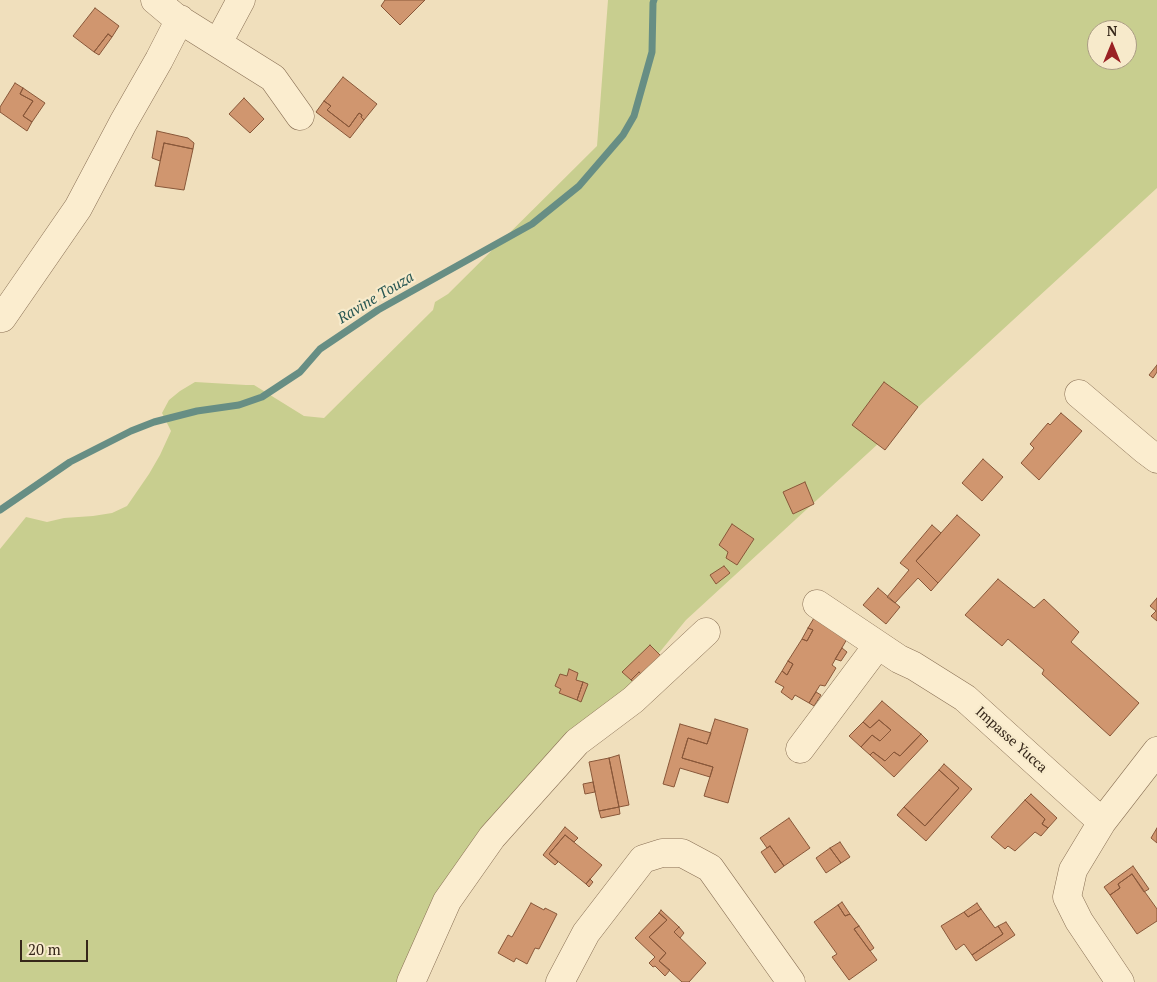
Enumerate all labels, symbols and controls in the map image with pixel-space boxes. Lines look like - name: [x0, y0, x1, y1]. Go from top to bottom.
- north arrow: [1087, 20, 1137, 70]
- text: N: [1107, 21, 1117, 40]
- water label: Ravine Touza: [335, 268, 417, 328]
- street label: Impasse Yucca: [972, 704, 1050, 776]
- scale bar: [22, 930, 90, 962]
- text: 20 m: [28, 939, 61, 959]

